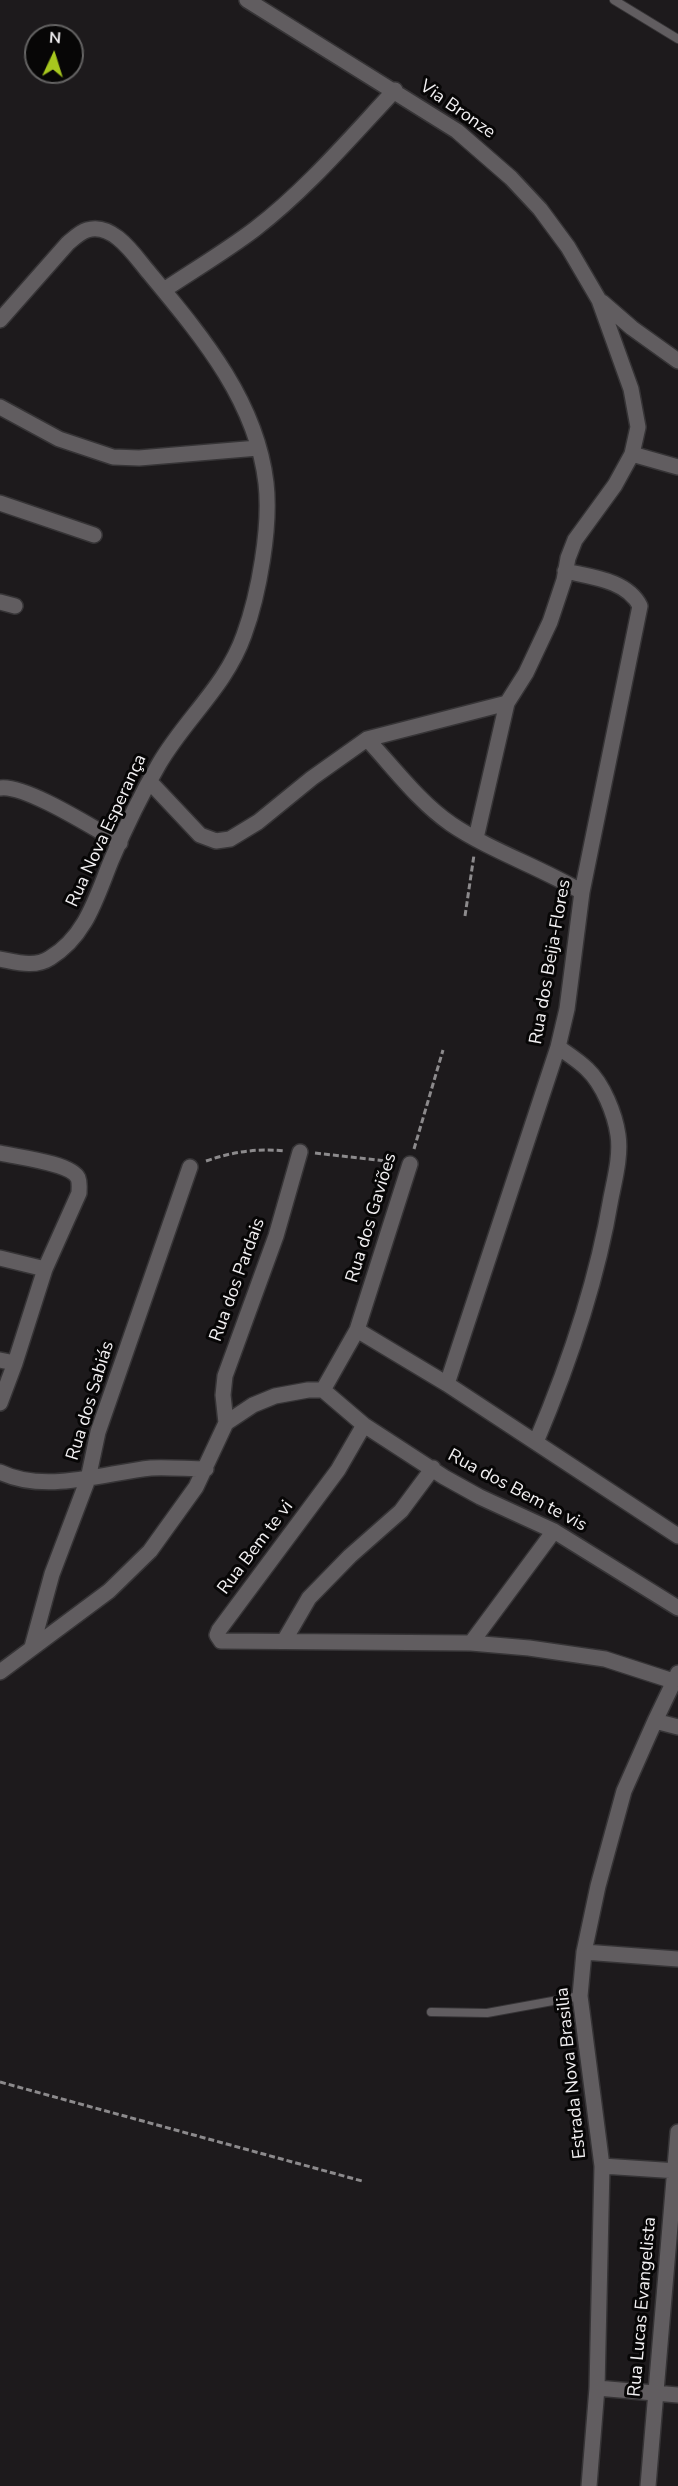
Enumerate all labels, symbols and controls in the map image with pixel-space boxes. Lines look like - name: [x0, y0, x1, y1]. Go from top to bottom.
- north arrow: [24, 24, 84, 84]
- text: N: [48, 27, 62, 49]
- street label: Via Bronze: [415, 76, 499, 144]
- street label: Rua Nova Esperança: [62, 751, 152, 911]
- street label: Rua dos Beija-Flores: [526, 878, 576, 1046]
- street label: Rua dos Gaviões: [342, 1151, 402, 1285]
- street label: Rua dos Pardais: [206, 1215, 270, 1345]
- street label: Rua dos Sabiás: [63, 1339, 119, 1463]
- street label: Rua dos Bem te vis: [444, 1445, 590, 1537]
- street label: Rua Bem te vi: [214, 1497, 298, 1599]
- street label: Estrada Nova Brasilia: [552, 1986, 592, 2160]
- street label: Rua Lucas Evangelista: [624, 2216, 662, 2398]

